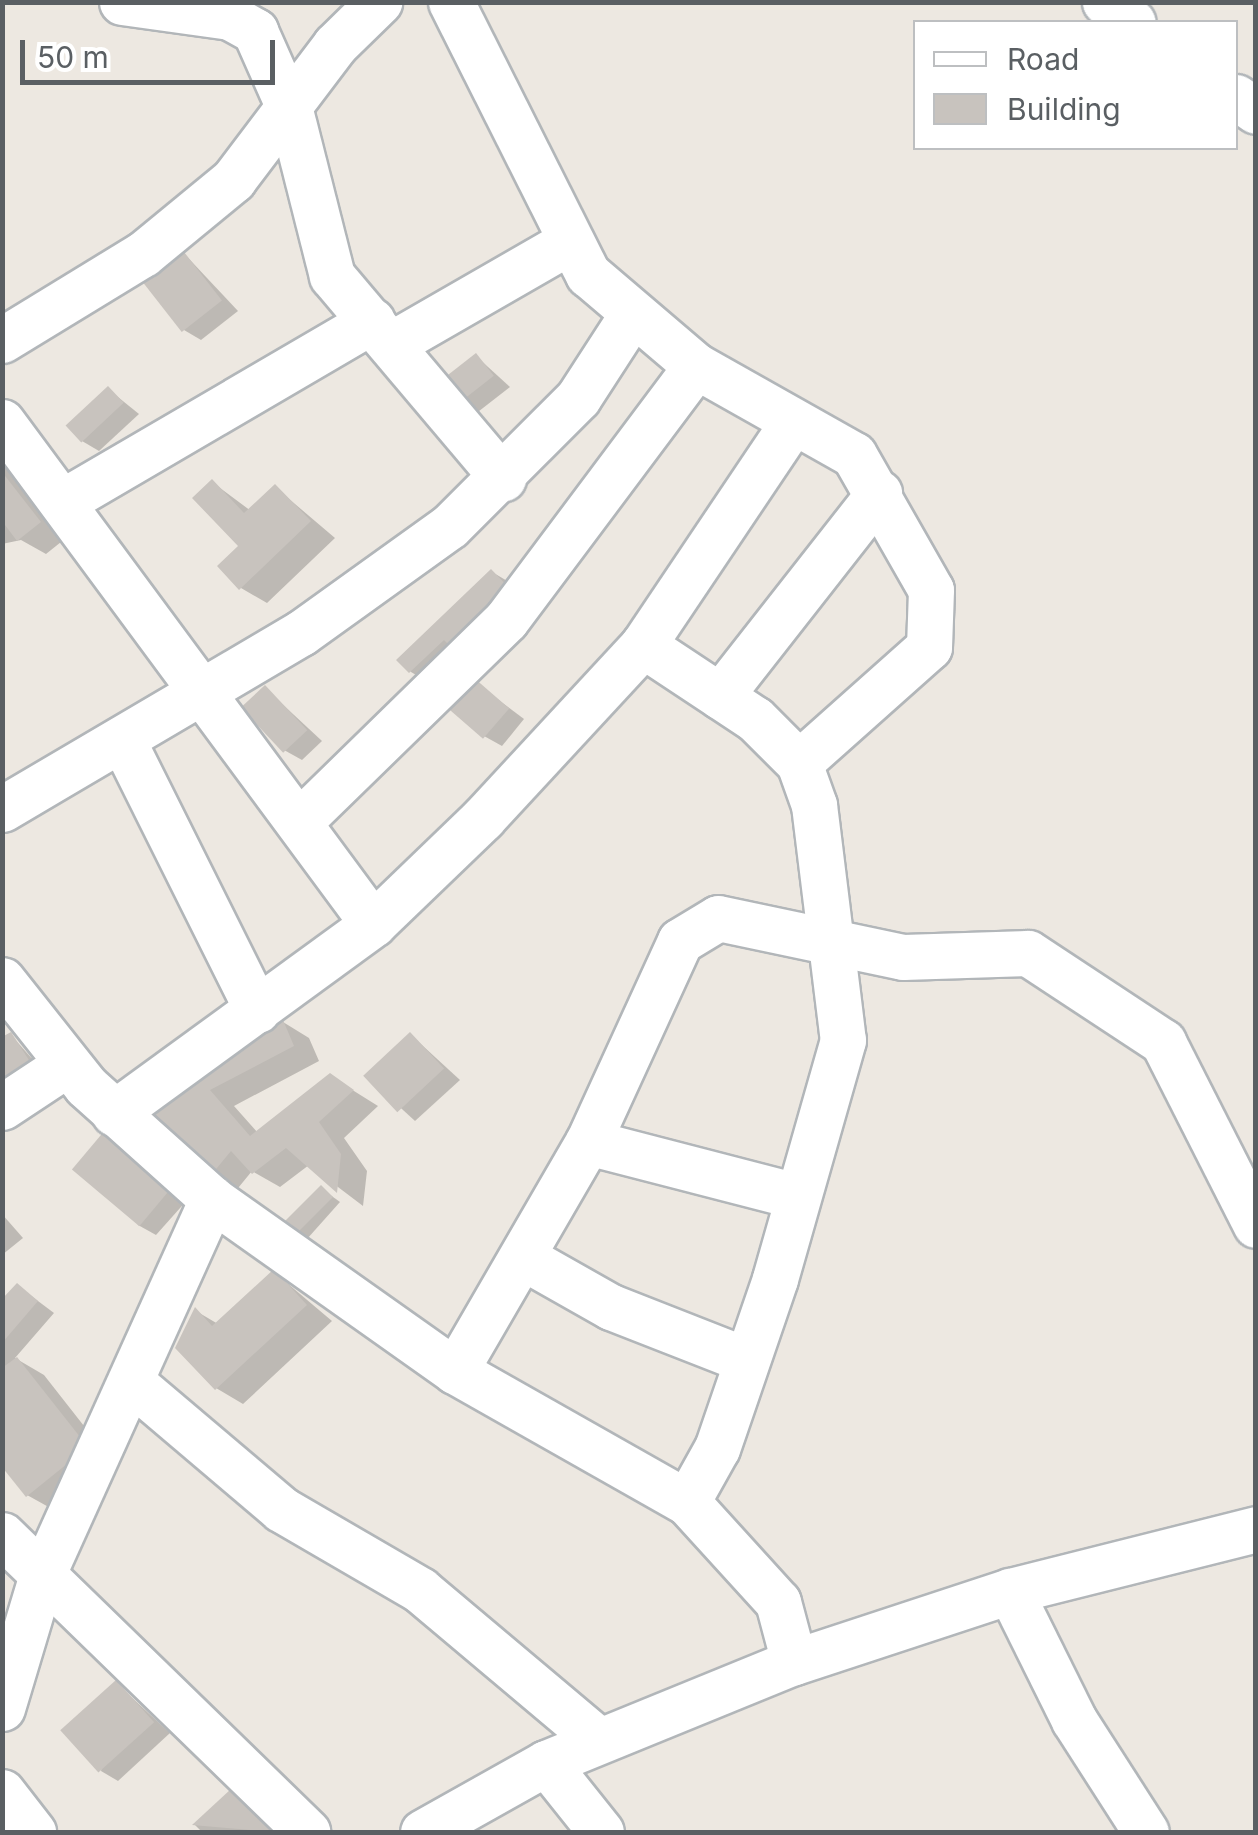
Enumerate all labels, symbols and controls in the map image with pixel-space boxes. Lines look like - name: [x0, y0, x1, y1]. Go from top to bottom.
- scale bar: [25, 20, 280, 82]
- legend: [913, 20, 1238, 150]
- text: 50 m: [37, 39, 109, 75]
- text: Road: [1007, 41, 1079, 77]
- text: Building: [1007, 91, 1121, 127]

